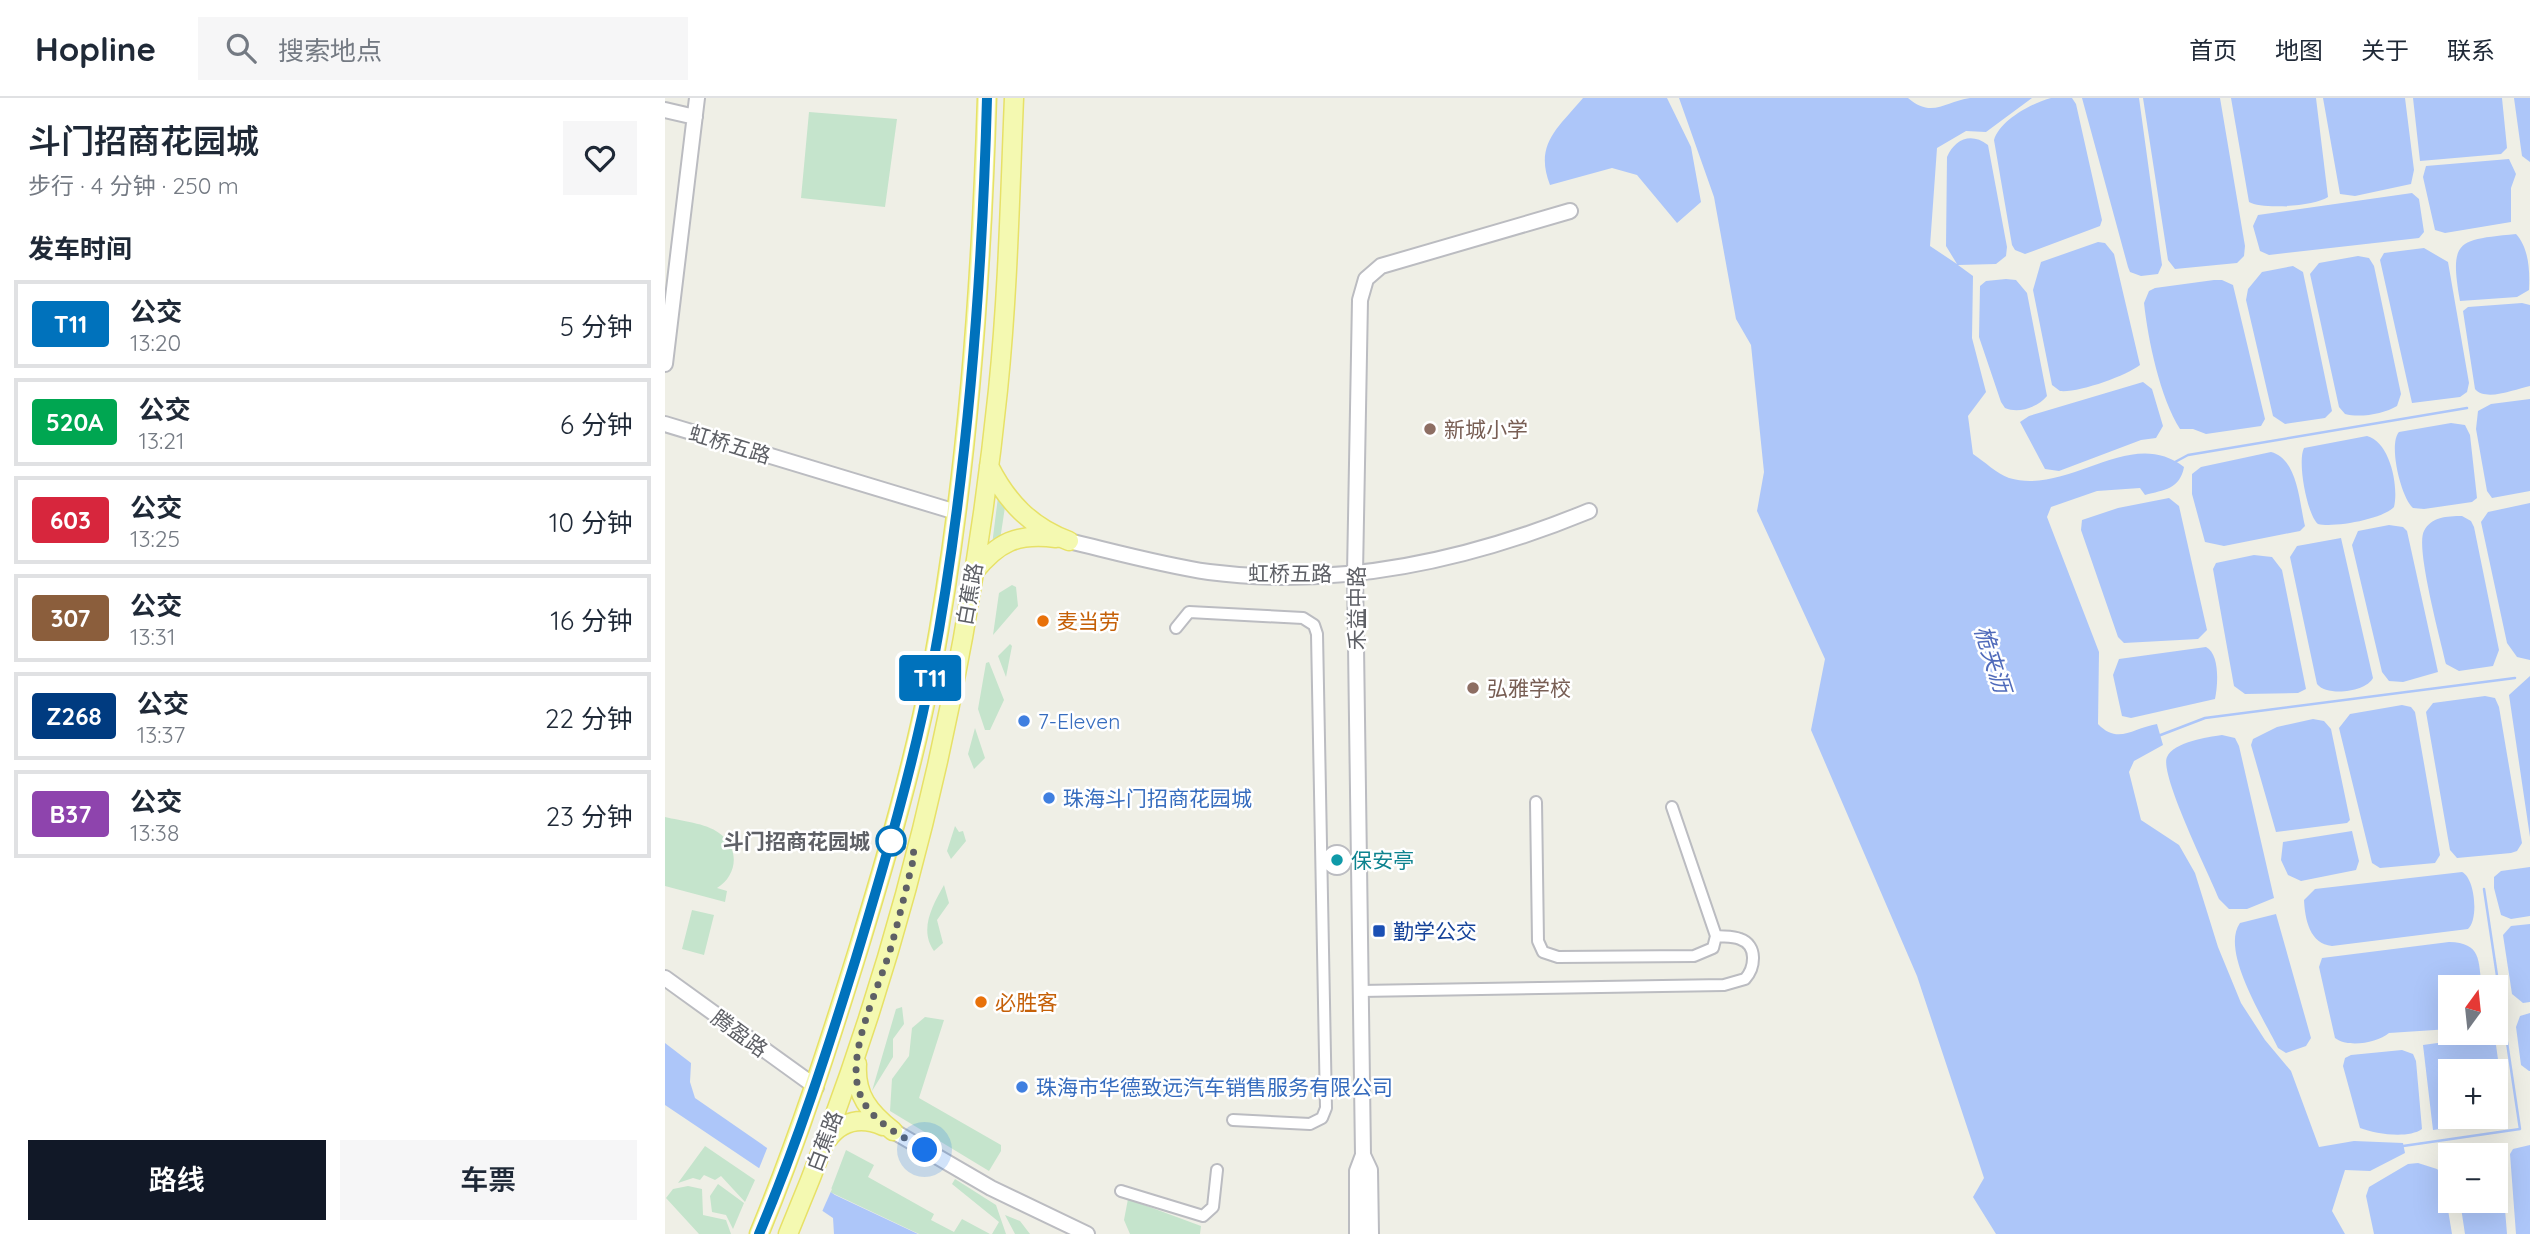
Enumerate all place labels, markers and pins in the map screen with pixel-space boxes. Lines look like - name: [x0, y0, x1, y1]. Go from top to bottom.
- place label: 新城小学: [1444, 416, 1528, 442]
- marker: 新城小学: [1422, 421, 1438, 437]
- place label: 麦当劳: [1057, 608, 1120, 634]
- marker: 麦当劳: [1035, 613, 1051, 629]
- place label: 弘雅学校: [1487, 675, 1571, 701]
- marker: 弘雅学校: [1465, 680, 1481, 696]
- place label: 7-Eleven: [1038, 708, 1120, 734]
- marker: 7-Eleven: [1016, 713, 1032, 729]
- place label: 珠海斗门招商花园城: [1063, 785, 1252, 811]
- marker: 珠海斗门招商花园城: [1041, 790, 1057, 806]
- marker: 斗门招商花园城: [876, 826, 906, 856]
- place label: 斗门招商花园城: [723, 828, 870, 854]
- place label: 保安亭: [1351, 847, 1414, 873]
- marker: 保安亭: [1329, 852, 1345, 868]
- place label: 勤学公交: [1393, 918, 1477, 944]
- marker: 勤学公交: [1371, 923, 1387, 939]
- place label: 必胜客: [995, 989, 1058, 1015]
- marker: 必胜客: [973, 994, 989, 1010]
- place label: 珠海市华德致远汽车销售服务有限公司: [1036, 1074, 1393, 1100]
- marker: 珠海市华德致远汽车销售服务有限公司: [1014, 1079, 1030, 1095]

